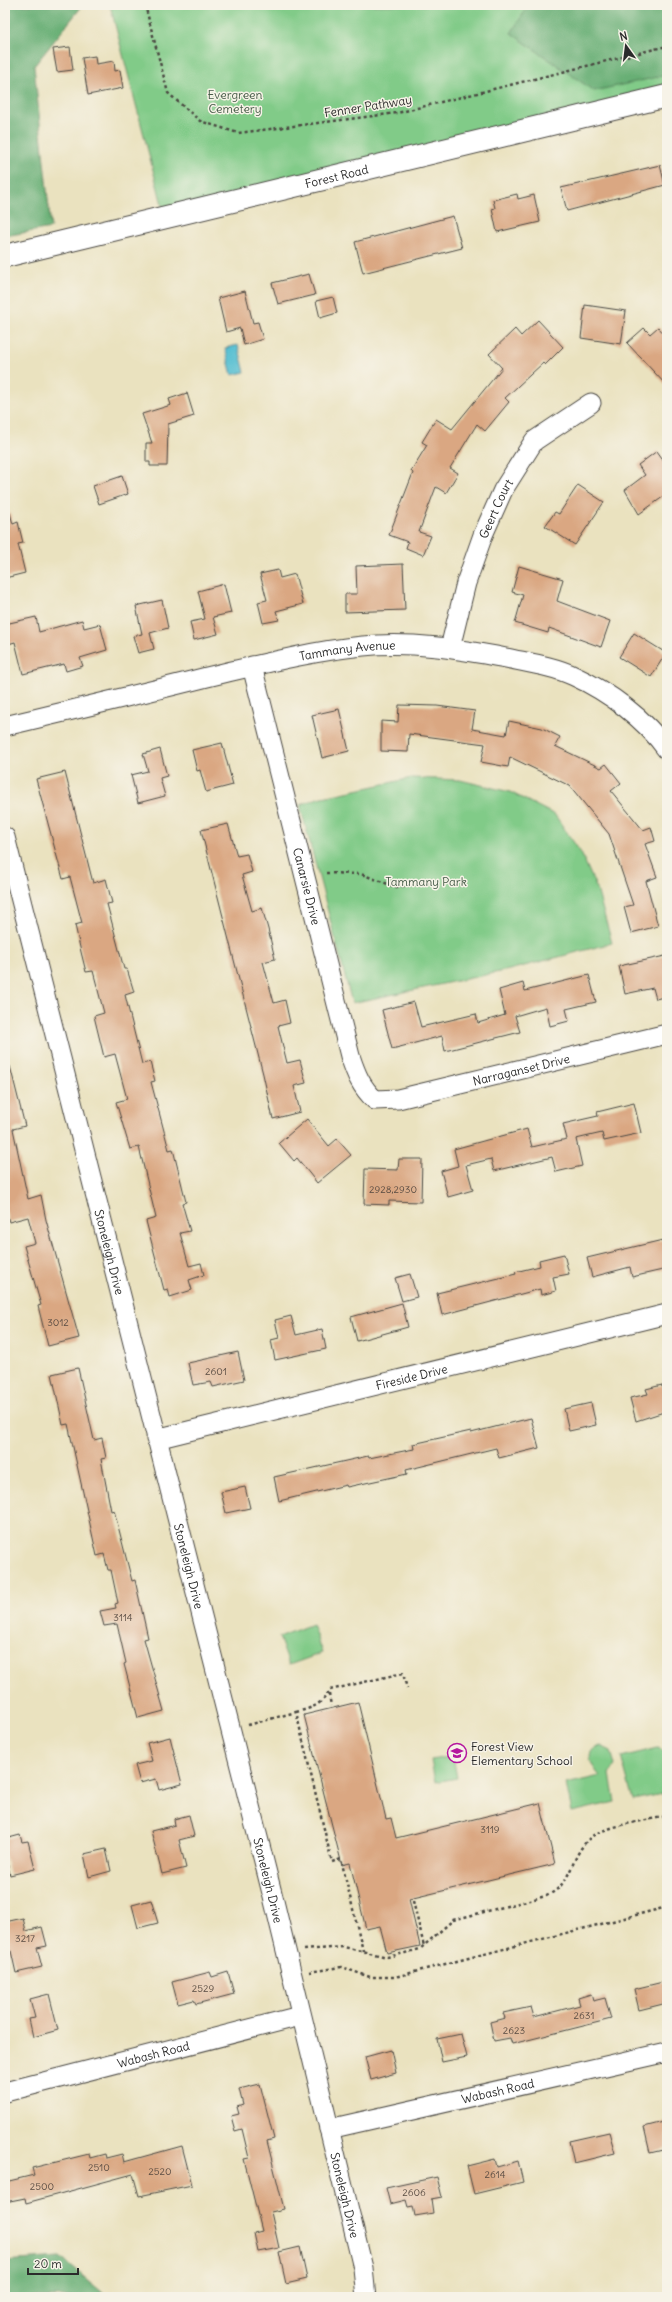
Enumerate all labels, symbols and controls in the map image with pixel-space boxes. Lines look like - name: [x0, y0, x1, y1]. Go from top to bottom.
- north arrow: [606, 26, 646, 66]
- text: N: [618, 29, 629, 44]
- park label: Evergreen Cemetery: [207, 87, 263, 116]
- street label: Fenner Pathway: [323, 92, 413, 120]
- street label: Forest Road: [303, 161, 370, 191]
- street label: Geert Court: [475, 476, 516, 541]
- street label: Tammany Avenue: [298, 637, 396, 663]
- street label: Canarsie Drive: [290, 846, 324, 926]
- park label: Tammany Park: [385, 874, 467, 889]
- street label: Narraganset Drive: [471, 1050, 571, 1088]
- house number: 2928,2930: [369, 1183, 417, 1196]
- street label: Stoneleigh Drive: [92, 1208, 128, 1296]
- house number: 3012: [47, 1316, 69, 1329]
- street label: Fireside Drive: [374, 1360, 449, 1393]
- house number: 2601: [205, 1365, 227, 1378]
- street label: Stoneleigh Drive: [171, 1522, 207, 1610]
- house number: 3114: [113, 1611, 133, 1624]
- place label: Forest View Elementary School: [471, 1739, 572, 1768]
- school or university icon: Forest View Elementary School: [446, 1742, 468, 1764]
- house number: 3119: [480, 1823, 500, 1836]
- street label: Stoneleigh Drive: [251, 1836, 287, 1924]
- house number: 3217: [15, 1932, 35, 1945]
- house number: 2529: [192, 1982, 214, 1995]
- house number: 2631: [574, 2009, 594, 2022]
- house number: 2623: [503, 2024, 526, 2037]
- street label: Wabash Road: [115, 2037, 191, 2070]
- street label: Wabash Road: [460, 2075, 536, 2106]
- street label: Stoneleigh Drive: [328, 2151, 363, 2239]
- house number: 2510: [88, 2161, 110, 2174]
- house number: 2520: [148, 2165, 172, 2178]
- house number: 2614: [485, 2168, 506, 2181]
- house number: 2500: [30, 2180, 54, 2193]
- house number: 2606: [402, 2186, 426, 2199]
- scale bar: [28, 2250, 78, 2276]
- text: 20 m: [34, 2256, 62, 2271]

